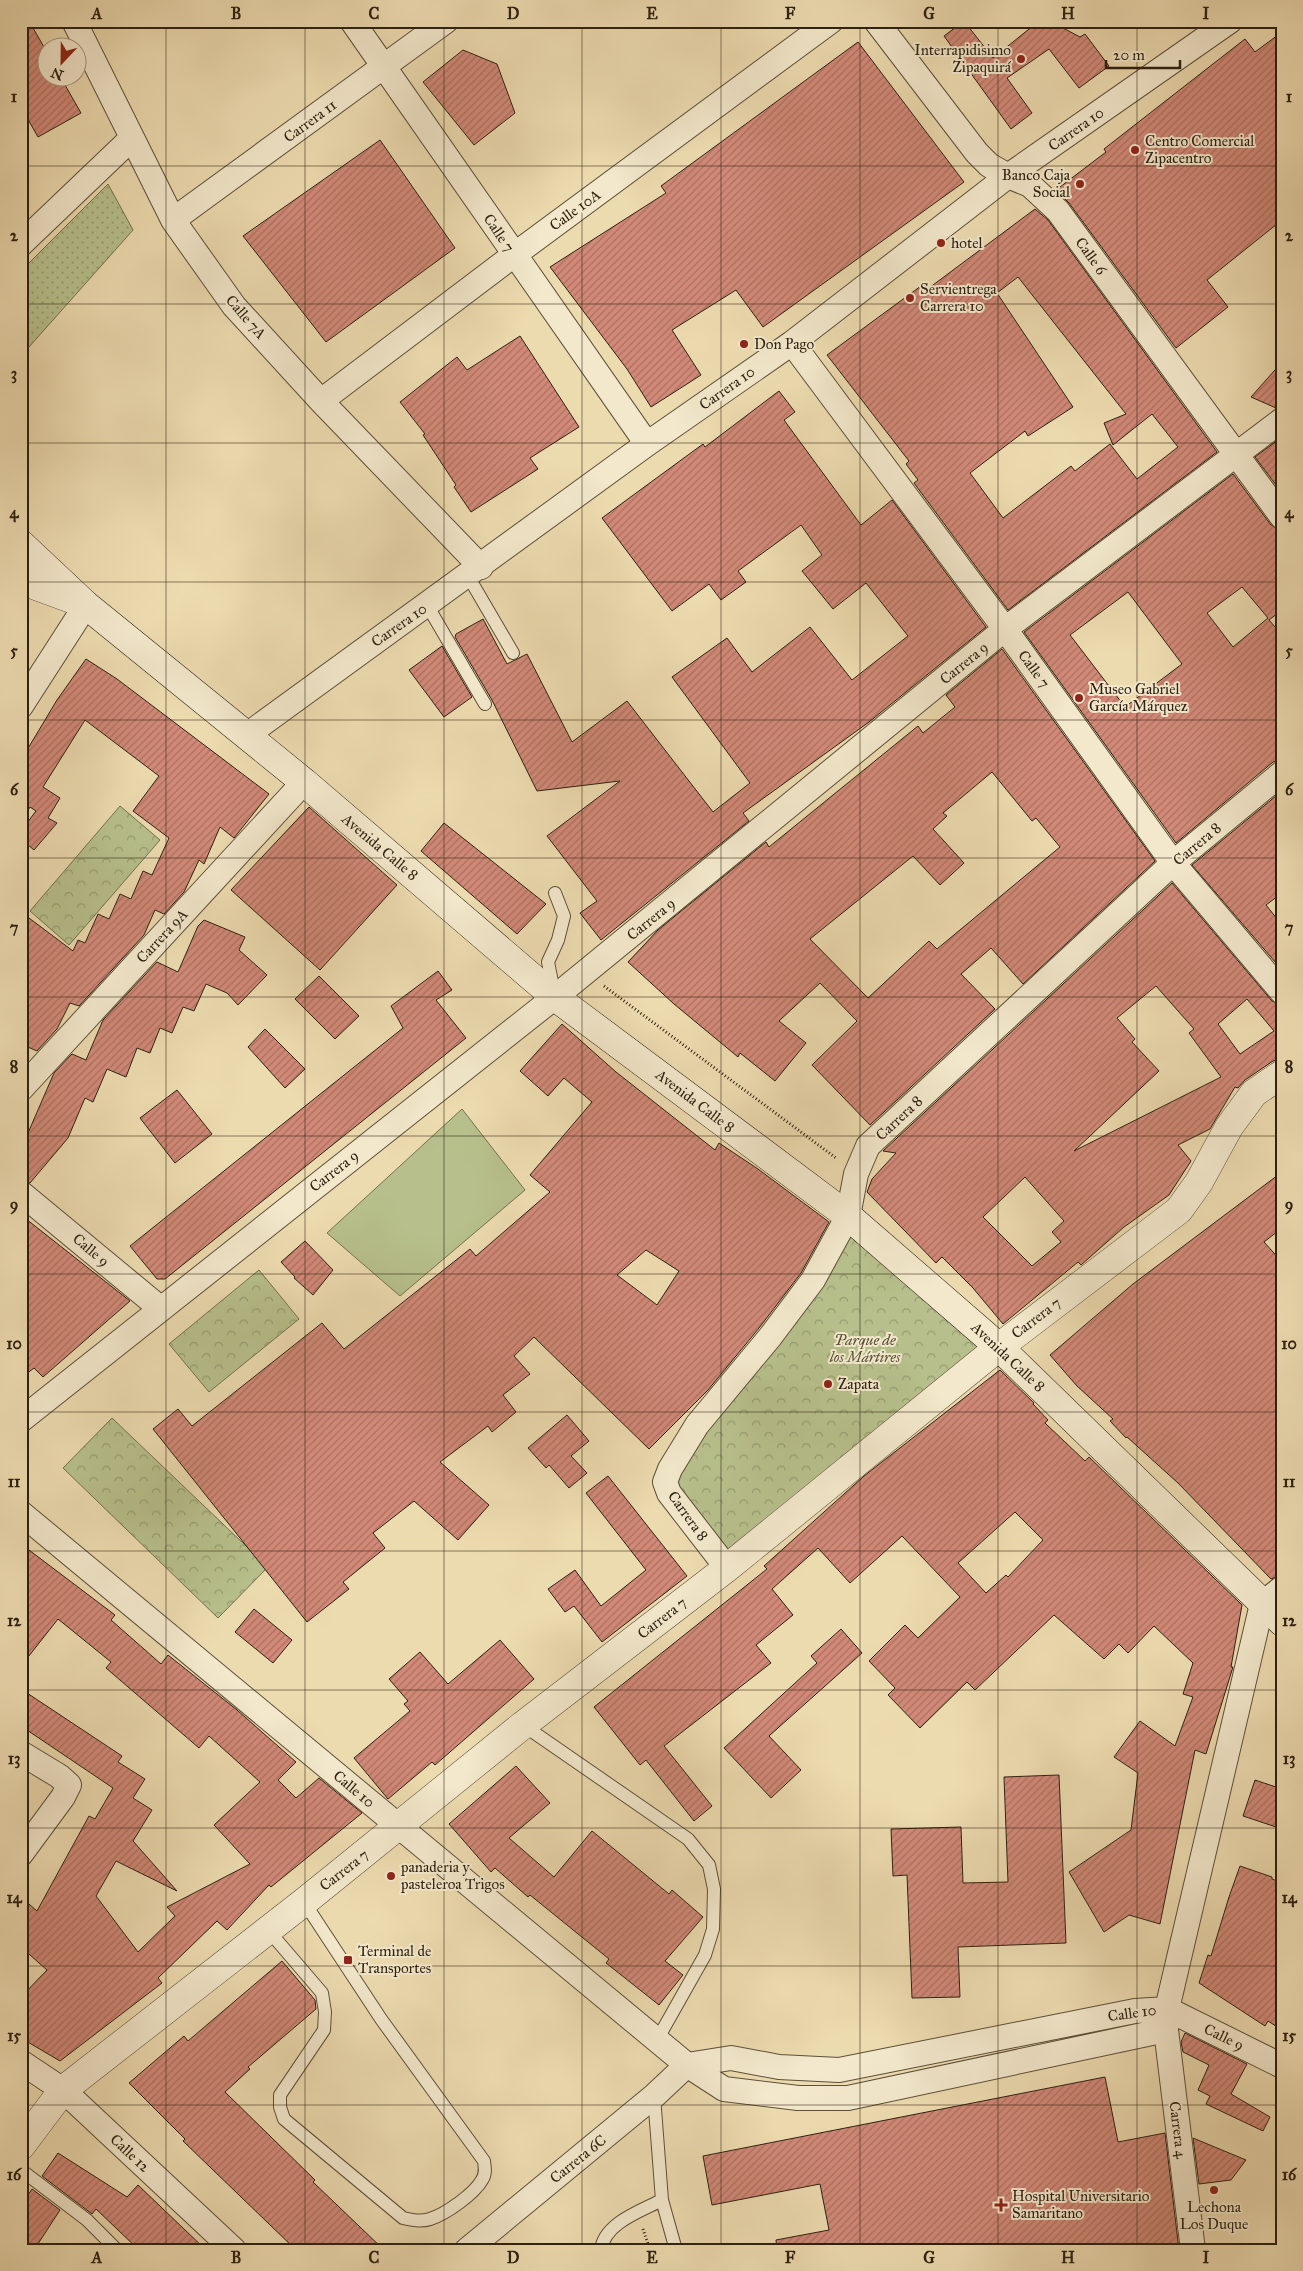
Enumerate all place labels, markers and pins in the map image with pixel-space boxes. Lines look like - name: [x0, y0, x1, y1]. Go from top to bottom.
- place label: Interrapidisimo Zipaquirá: [914, 41, 1012, 77]
- marker: Interrapidisimo Zipaquirá: [1015, 53, 1027, 65]
- place label: Centro Comercial Zipacentro: [1145, 132, 1255, 167]
- marker: Centro Comercial Zipacentro: [1129, 144, 1141, 156]
- place label: Banco Caja Social: [1002, 166, 1071, 201]
- marker: Banco Caja Social: [1074, 178, 1086, 190]
- place label: hotel: [951, 234, 984, 252]
- marker: hotel: [935, 237, 947, 249]
- place label: Servientrega Carrera 10: [920, 280, 997, 315]
- marker: Servientrega Carrera 10: [904, 292, 916, 304]
- place label: Don Pago: [754, 335, 815, 353]
- marker: Don Pago: [738, 338, 750, 350]
- place label: Museo Gabriel García Márquez: [1089, 680, 1188, 716]
- marker: Museo Gabriel García Márquez: [1073, 692, 1085, 704]
- place label: Zapata: [838, 1375, 880, 1393]
- marker: Zapata: [822, 1378, 834, 1390]
- place label: panaderia y pasteleroa Trigos: [400, 1858, 505, 1893]
- marker: panaderia y pasteleroa Trigos: [385, 1870, 397, 1882]
- place label: Terminal de Transportes: [358, 1942, 431, 1977]
- marker: Terminal de Transportes: [342, 1954, 354, 1966]
- marker: Lechona Los Duque: [1208, 2184, 1220, 2196]
- place label: Hospital Universitario Samaritano: [1012, 2187, 1150, 2222]
- marker: Hospital Universitario Samaritano: [994, 2198, 1008, 2212]
- place label: Lechona Los Duque: [1180, 2198, 1248, 2234]

